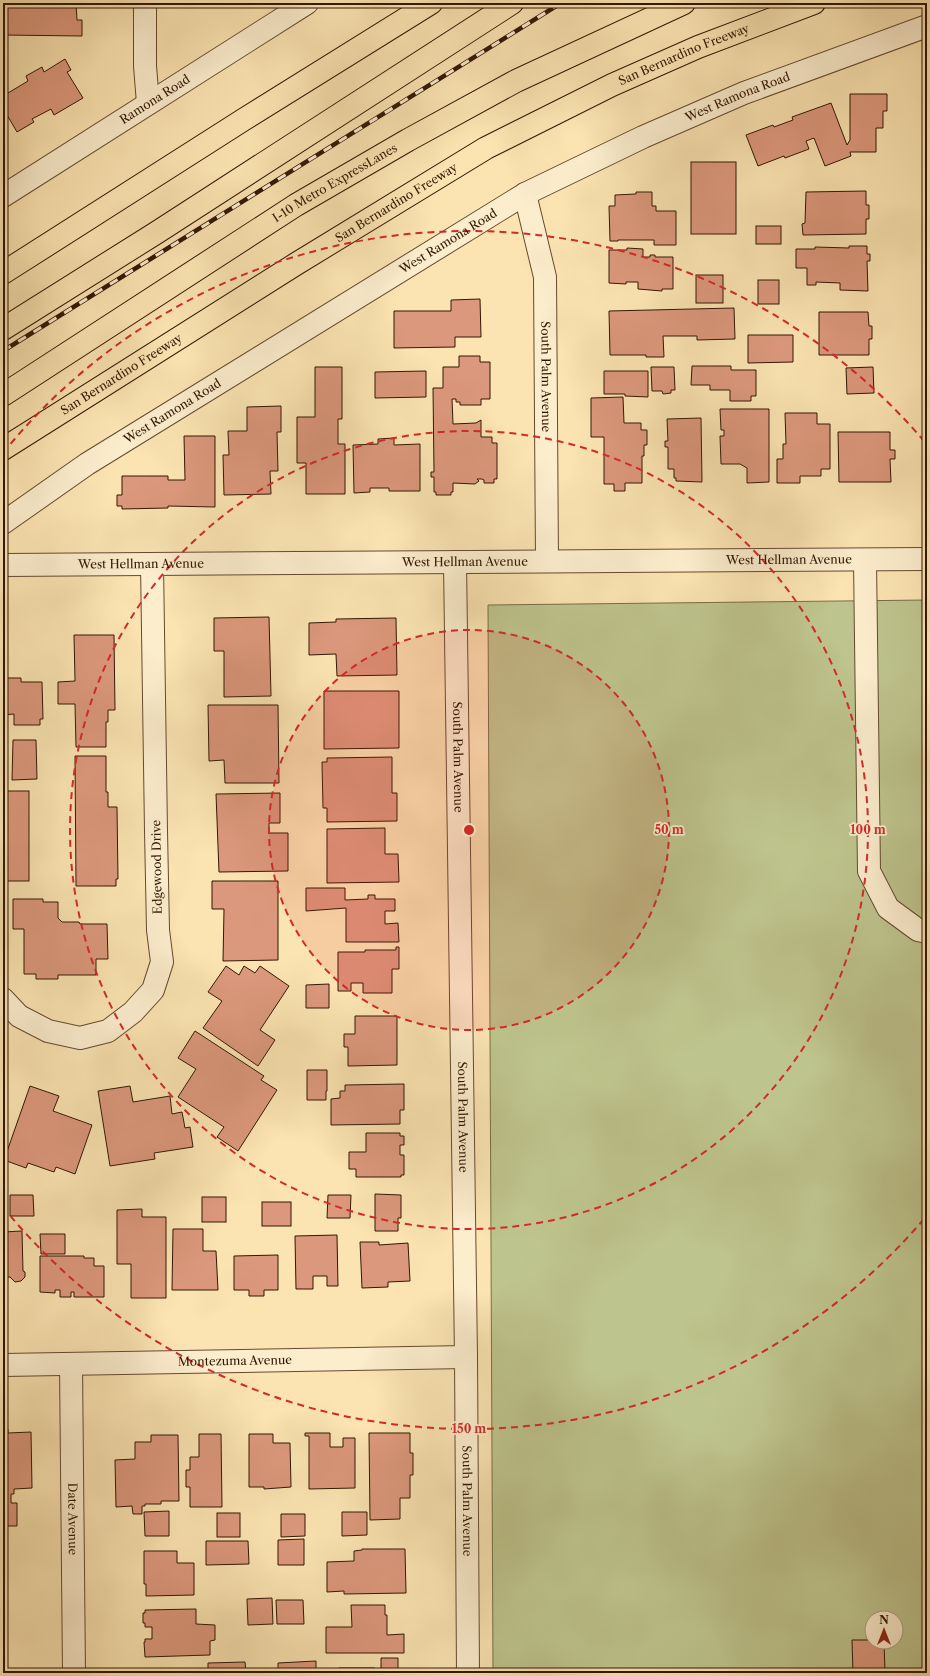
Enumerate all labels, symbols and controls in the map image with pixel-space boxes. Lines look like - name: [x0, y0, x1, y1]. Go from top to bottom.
- street label: San Bernardino Freeway: [616, 20, 751, 88]
- street label: West Ramona Road: [682, 69, 793, 125]
- street label: Ramona Road: [117, 71, 193, 127]
- street label: I-10 Metro ExpressLanes: [270, 140, 400, 225]
- street label: San Bernardino Freeway: [332, 159, 460, 245]
- street label: West Ramona Road: [396, 205, 500, 277]
- street label: South Palm Avenue: [538, 321, 554, 433]
- street label: San Bernardino Freeway: [58, 330, 185, 418]
- street label: West Ramona Road: [120, 375, 224, 447]
- street label: West Hellman Avenue: [725, 551, 852, 567]
- street label: West Hellman Avenue: [401, 554, 528, 569]
- street label: West Hellman Avenue: [77, 556, 204, 572]
- street label: South Palm Avenue: [450, 701, 466, 813]
- street label: Edgewood Drive: [148, 819, 165, 914]
- text: 50 m: [654, 822, 684, 837]
- text: 100 m: [850, 822, 886, 837]
- centre of rings: [462, 823, 476, 837]
- street label: South Palm Avenue: [455, 1061, 471, 1173]
- street label: Montezuma Avenue: [178, 1352, 292, 1369]
- text: 150 m: [452, 1421, 486, 1436]
- street label: South Palm Avenue: [460, 1445, 475, 1557]
- street label: Date Avenue: [65, 1483, 81, 1556]
- north arrow: [864, 1610, 904, 1650]
- text: N: [879, 1613, 889, 1627]

